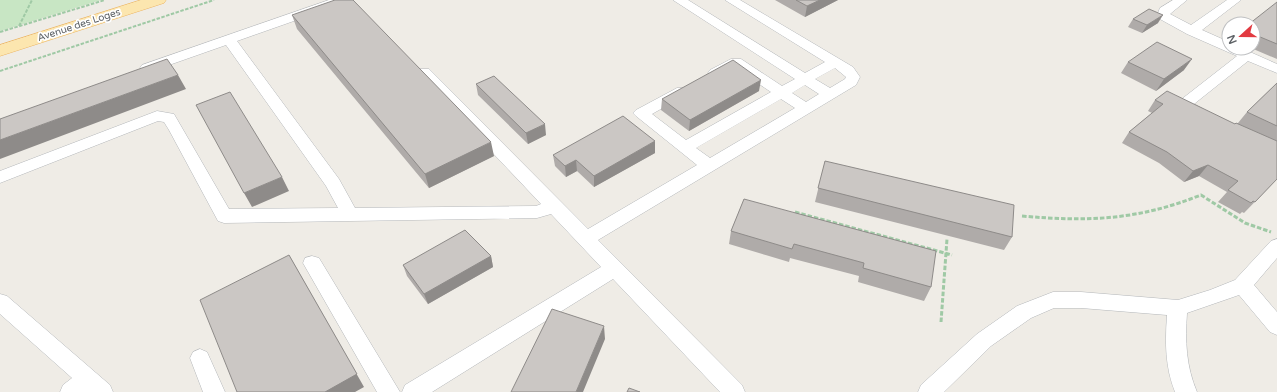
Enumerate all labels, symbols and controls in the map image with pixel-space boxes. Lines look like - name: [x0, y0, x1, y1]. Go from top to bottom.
- street label: Avenue des Loges: [36, 6, 122, 44]
- north arrow: [1221, 16, 1261, 56]
- text: N: [1224, 33, 1240, 46]

